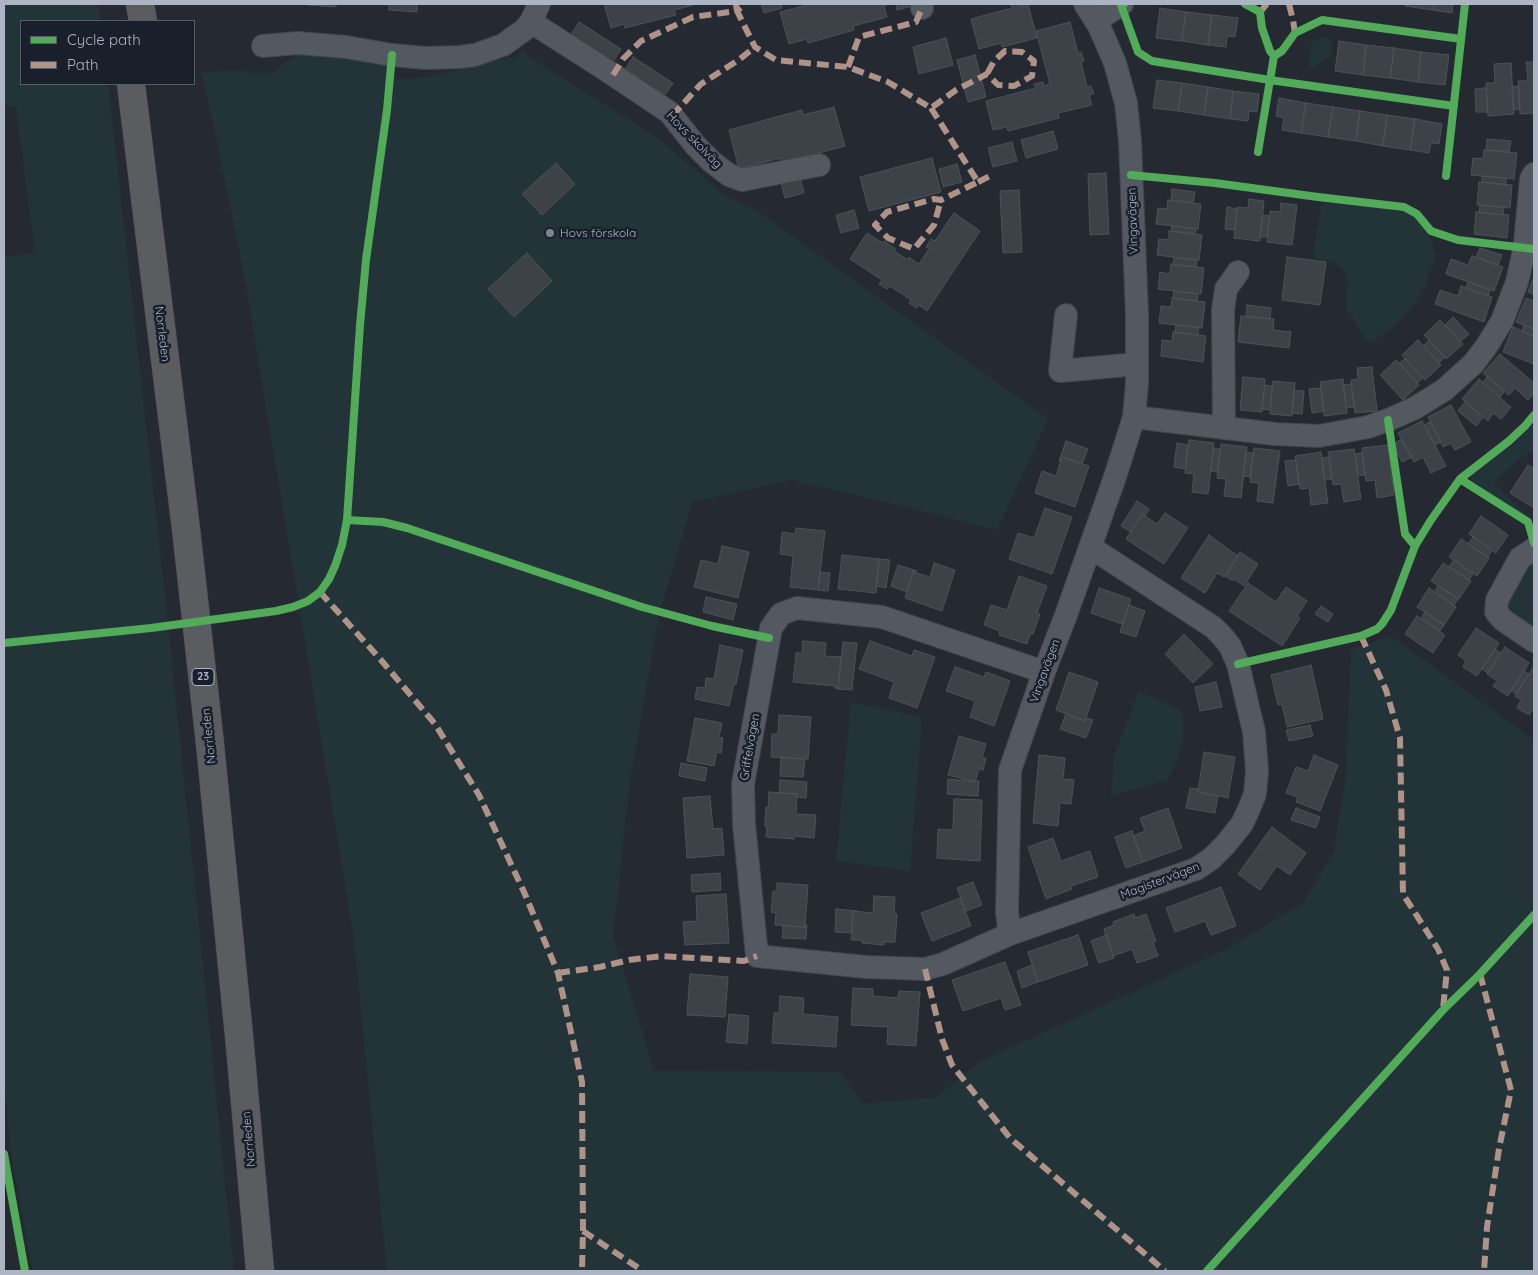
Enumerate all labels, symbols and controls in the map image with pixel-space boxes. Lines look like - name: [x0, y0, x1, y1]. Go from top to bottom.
- legend: [20, 20, 195, 85]
- text: Cycle path: [67, 30, 141, 49]
- text: Path: [67, 55, 99, 74]
- street label: Hovs skolväg: [663, 109, 725, 171]
- street label: Vingavägen: [1125, 187, 1141, 255]
- place label: Hovs förskola: [560, 226, 636, 240]
- marker: Hovs förskola: [544, 227, 556, 239]
- street label: Norrleden: [151, 306, 173, 362]
- street label: Vingavägen: [1027, 637, 1063, 705]
- road number: 23: [192, 669, 214, 686]
- street label: Norrleden: [199, 708, 219, 764]
- street label: Griffelvägen: [737, 712, 763, 782]
- street label: Magistervägen: [1118, 859, 1202, 903]
- street label: Norrleden: [239, 1111, 259, 1167]

